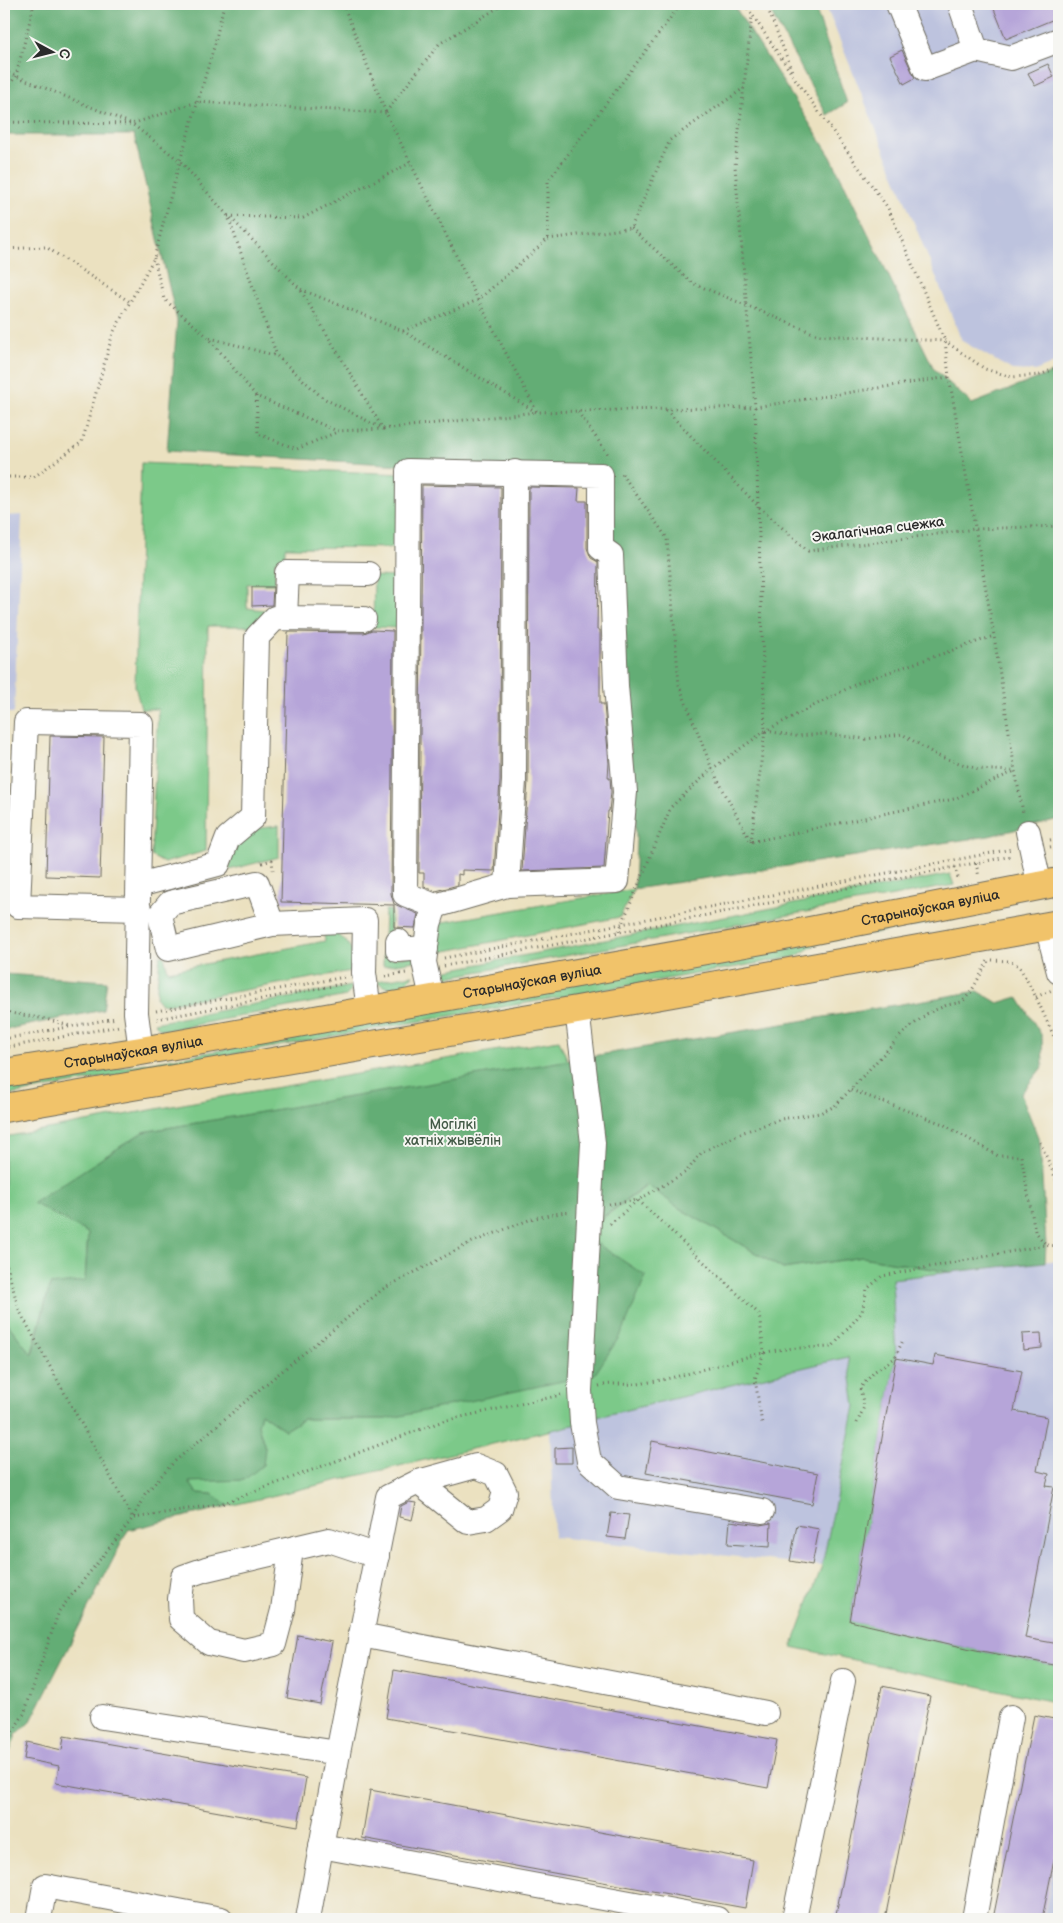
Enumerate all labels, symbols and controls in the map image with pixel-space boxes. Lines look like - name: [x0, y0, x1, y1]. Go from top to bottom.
- north arrow: [28, 28, 78, 78]
- text: С: [55, 48, 73, 60]
- street label: Экалагічная сцежка: [811, 513, 946, 546]
- street label: Старынаўская вуліца: [860, 886, 1002, 930]
- street label: Старынаўская вуліца: [462, 961, 603, 1002]
- street label: Старынаўская вуліца: [63, 1032, 205, 1072]
- park label: Могілкі хатніх жывёлін: [405, 1116, 501, 1149]

